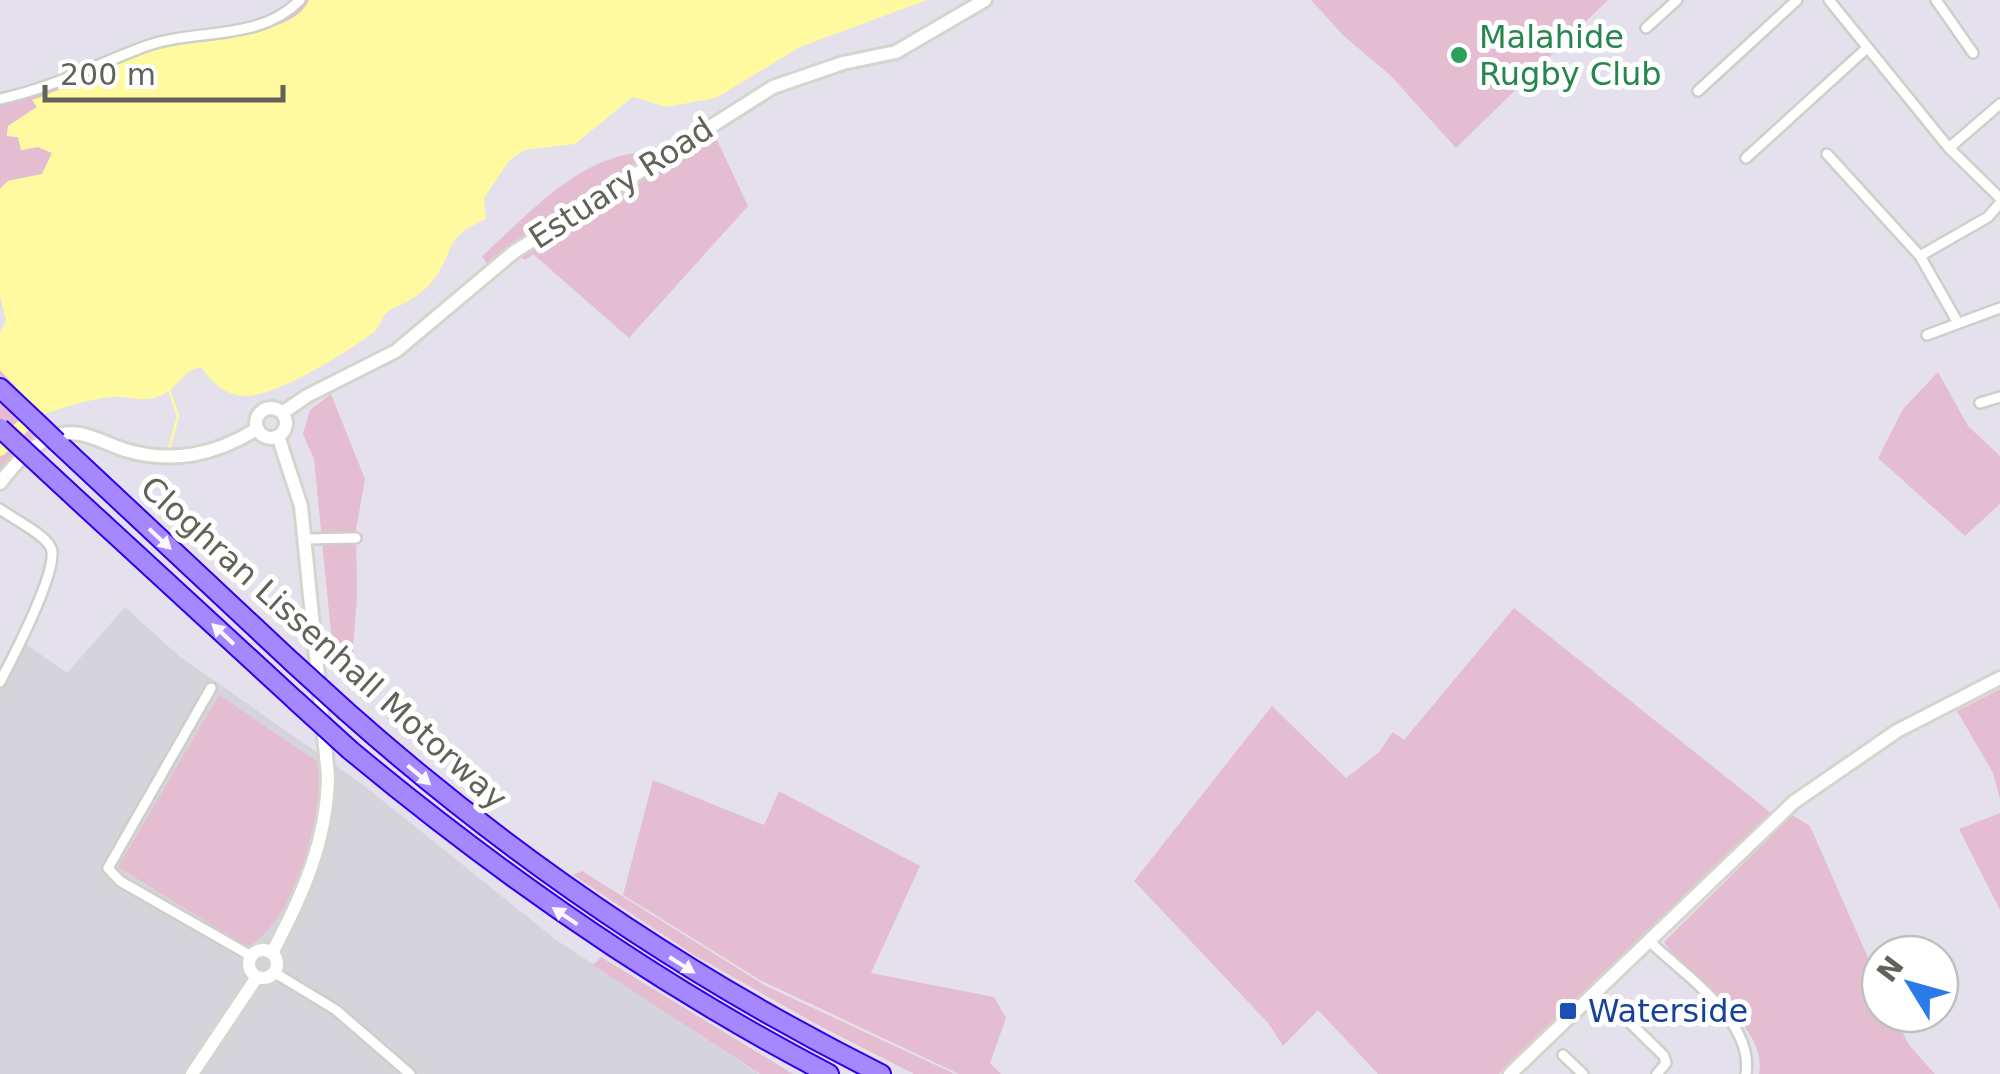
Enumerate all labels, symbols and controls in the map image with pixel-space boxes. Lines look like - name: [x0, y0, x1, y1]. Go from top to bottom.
- place label: Malahide Rugby Club: [1479, 18, 1662, 93]
- scale bar: [45, 40, 282, 102]
- marker: Malahide Rugby Club: [1448, 44, 1470, 66]
- text: 200 m: [60, 57, 156, 92]
- street label: Estuary Road: [522, 109, 720, 257]
- street label: Cloghran Lissenhall Motorway: [133, 468, 515, 818]
- one-way arrow: [148, 527, 172, 550]
- one-way arrow: [211, 623, 235, 646]
- one-way arrow: [407, 764, 432, 785]
- one-way arrow: [552, 907, 579, 926]
- north arrow: [1860, 934, 1960, 1034]
- text: N: [1870, 950, 1911, 989]
- one-way arrow: [669, 955, 696, 974]
- place label: Waterside: [1588, 992, 1748, 1030]
- marker: Waterside: [1557, 1000, 1579, 1022]

